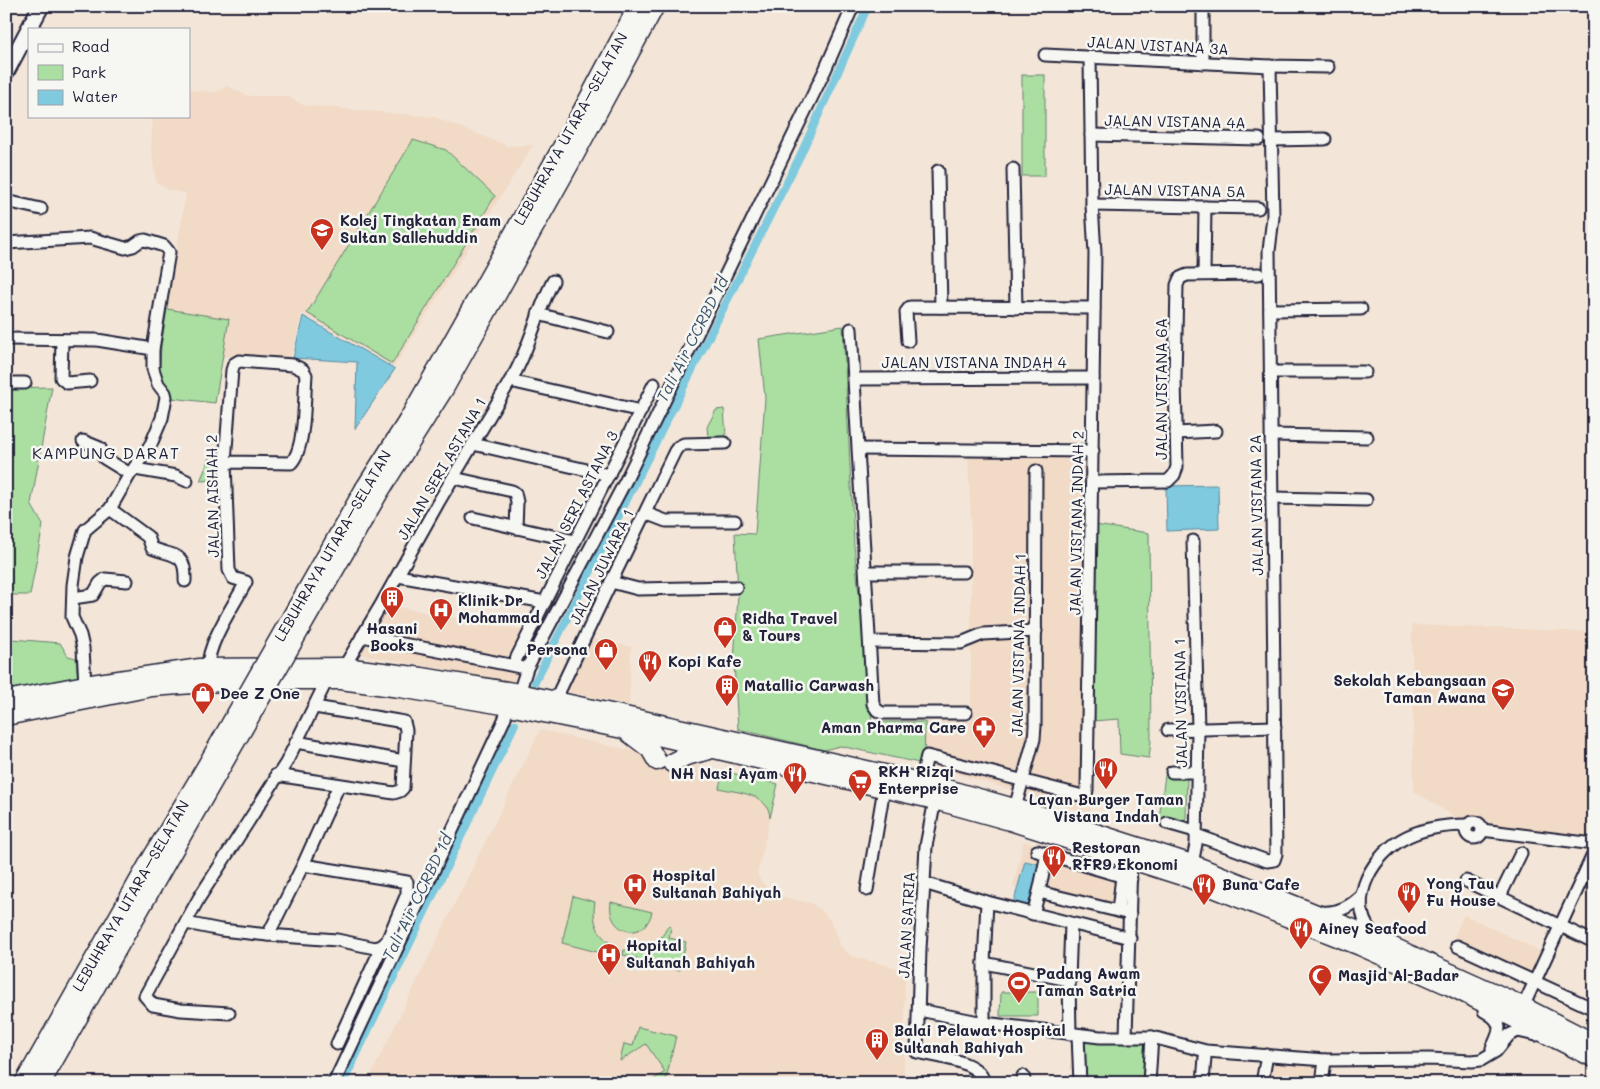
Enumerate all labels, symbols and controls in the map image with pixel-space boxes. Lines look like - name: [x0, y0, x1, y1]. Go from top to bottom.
- legend: [28, 28, 190, 118]
- street label: LEBUHRAYA UTARA–SELATAN: [509, 28, 632, 229]
- street label: JALAN VISTANA 3A: [1087, 31, 1229, 59]
- text: Road: [72, 36, 109, 56]
- text: Park: [72, 62, 106, 82]
- text: Water: [72, 86, 118, 106]
- street label: JALAN VISTANA 4A: [1104, 110, 1246, 132]
- street label: JALAN VISTANA 5A: [1104, 179, 1246, 201]
- place label: Kolej Tingkatan Enam Sultan Sallehuddin: [340, 210, 501, 247]
- school or university icon: Kolej Tingkatan Enam Sultan Sallehuddin: [309, 217, 335, 251]
- water label: Tali Air CCRBD 1d: [651, 272, 733, 405]
- street label: JALAN VISTANA 6A: [1151, 318, 1171, 460]
- street label: JALAN VISTANA INDAH 4: [881, 352, 1067, 372]
- street label: JALAN SERI ASTANA 1: [392, 394, 490, 543]
- street label: JALAN SERI ASTANA 3: [530, 427, 622, 582]
- street label: JALAN VISTANA INDAH 2: [1064, 431, 1088, 615]
- street label: JALAN AISHAH 2: [201, 434, 223, 558]
- street label: JALAN VISTANA 2A: [1245, 434, 1267, 576]
- district label: KAMPUNG DARAT: [32, 442, 180, 463]
- street label: LEBUHRAYA UTARA–SELATAN: [269, 446, 395, 645]
- street label: JALAN JUWARA 1: [564, 506, 638, 628]
- street label: JALAN VISTANA INDAH 1: [1006, 553, 1030, 737]
- building icon: Hasani Books: [379, 585, 405, 619]
- place label: Klinik Dr Mohammad: [458, 590, 540, 627]
- hospital icon: Klinik Dr Mohammad: [428, 597, 454, 631]
- place label: Ridha Travel & Tours: [742, 608, 837, 645]
- shop icon: Ridha Travel & Tours: [712, 615, 738, 649]
- place label: Hasani Books: [366, 618, 418, 655]
- shop icon: Persona: [593, 637, 619, 671]
- street label: JALAN VISTANA 1: [1169, 638, 1191, 768]
- place label: Persona: [527, 639, 588, 659]
- restaurant icon: Kopi Kafe: [637, 649, 663, 683]
- place label: Kopi Kafe: [668, 651, 741, 671]
- place label: Sekolah Kebangsaan Taman Awana: [1333, 670, 1486, 707]
- building icon: Matallic Carwash: [714, 673, 740, 707]
- place label: Matallic Carwash: [744, 675, 874, 695]
- school or university icon: Sekolah Kebangsaan Taman Awana: [1490, 677, 1516, 711]
- shop icon: Dee Z One: [190, 681, 216, 715]
- place label: Dee Z One: [220, 683, 300, 703]
- pharmacy icon: Aman Pharma Care: [971, 715, 997, 749]
- place label: Aman Pharma Care: [821, 717, 966, 737]
- restaurant icon: Layan Burger Taman Vistana Indah: [1093, 756, 1119, 790]
- restaurant icon: NH Nasi Ayam: [782, 761, 808, 795]
- place label: RKH Rizqi Enterprise: [878, 761, 959, 798]
- place label: NH Nasi Ayam: [671, 763, 778, 783]
- supermarket icon: RKH Rizqi Enterprise: [847, 768, 873, 802]
- place label: Layan Burger Taman Vistana Indah: [1029, 789, 1183, 826]
- street label: LEBUHRAYA UTARA–SELATAN: [67, 796, 193, 995]
- water label: Tali Air CCRBD 1d: [377, 829, 457, 964]
- place label: Restoran RFR9 Ekonomi: [1072, 837, 1178, 874]
- restaurant icon: Restoran RFR9 Ekonomi: [1041, 844, 1067, 878]
- place label: Hospital Sultanah Bahiyah: [652, 865, 781, 902]
- street label: JALAN SATRIA: [893, 871, 919, 979]
- hospital icon: Hospital Sultanah Bahiyah: [622, 872, 648, 906]
- restaurant icon: Buna Cafe: [1191, 872, 1217, 906]
- place label: Yong Tau Fu House: [1426, 873, 1496, 910]
- place label: Buna Cafe: [1222, 874, 1300, 894]
- restaurant icon: Yong Tau Fu House: [1396, 880, 1422, 914]
- restaurant icon: Ainey Seafood: [1288, 916, 1314, 950]
- place label: Ainey Seafood: [1318, 918, 1427, 938]
- place label: Hopital Sultanah Bahiyah: [626, 935, 755, 972]
- hospital icon: Hopital Sultanah Bahiyah: [596, 942, 622, 976]
- place label: Padang Awam Taman Satria: [1036, 963, 1140, 1000]
- mosque icon: Masjid Al-Badar: [1307, 963, 1333, 997]
- place label: Masjid Al-Badar: [1338, 965, 1459, 985]
- sports icon: Padang Awam Taman Satria: [1006, 970, 1032, 1004]
- place label: Balai Pelawat Hospital Sultanah Bahiyah: [894, 1020, 1066, 1057]
- building icon: Balai Pelawat Hospital Sultanah Bahiyah: [864, 1027, 890, 1061]

